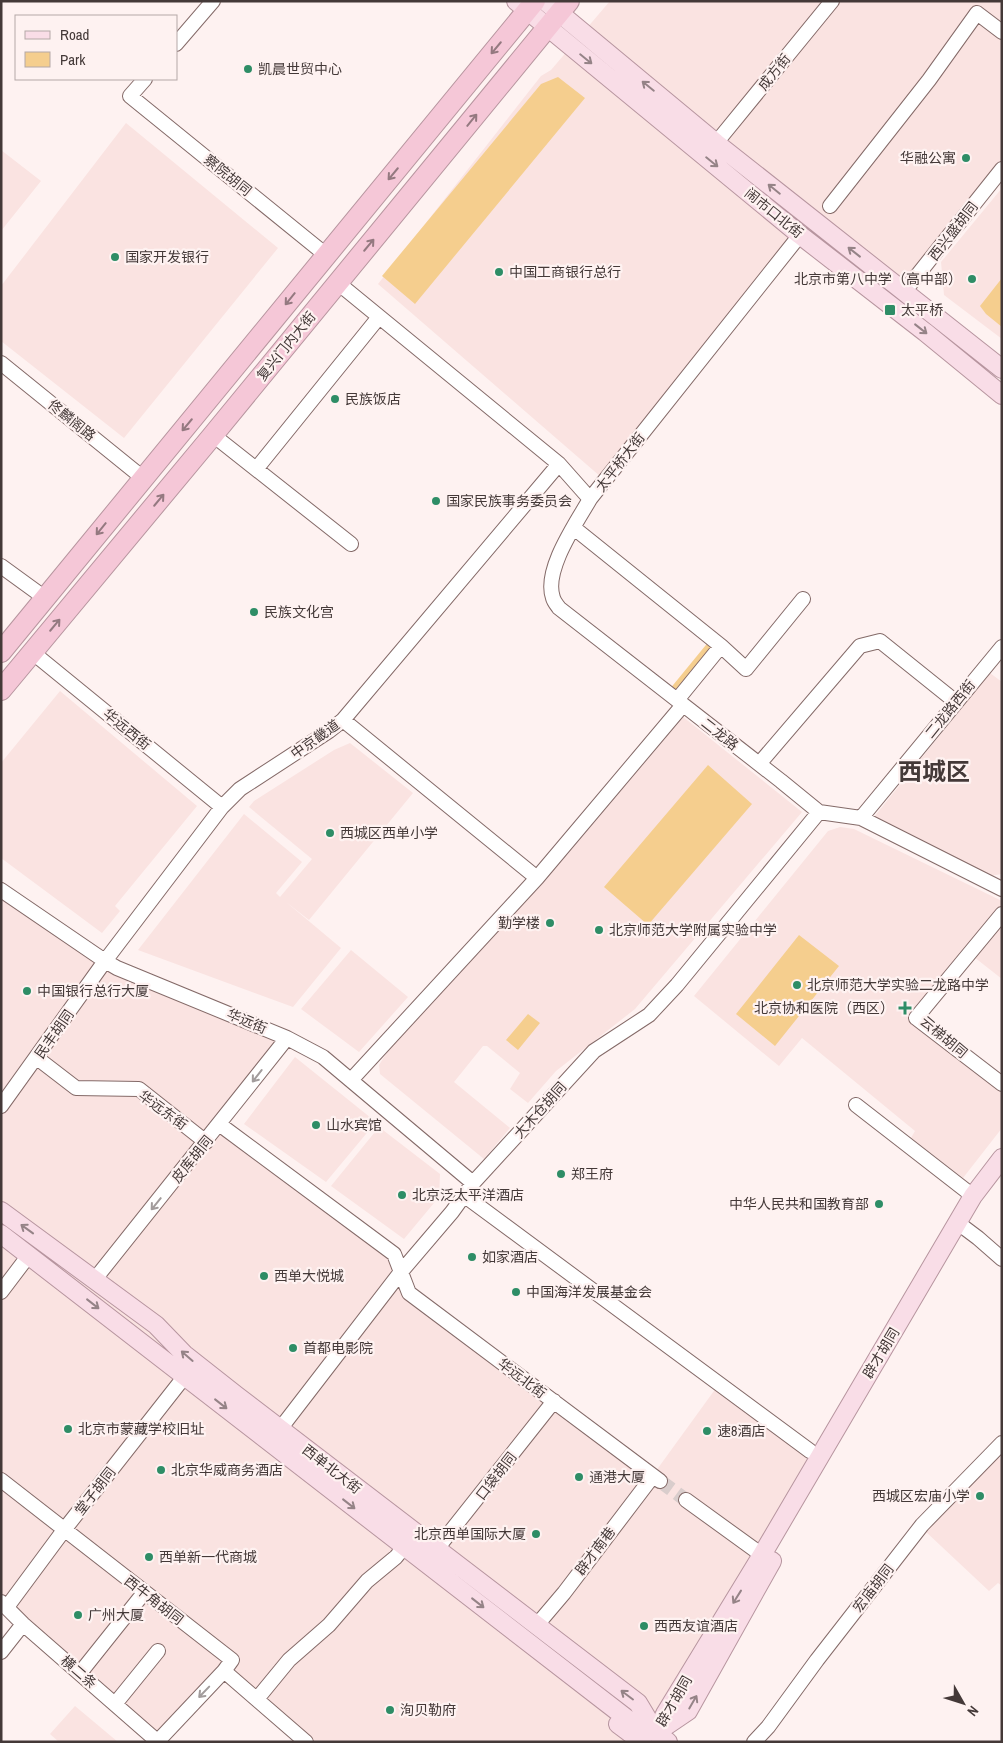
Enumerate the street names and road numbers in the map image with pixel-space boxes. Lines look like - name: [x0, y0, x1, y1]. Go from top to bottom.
- street label: 成方街: [754, 50, 794, 94]
- street label: 察院胡同: [201, 150, 255, 200]
- street label: 闹市口北街: [741, 184, 807, 242]
- street label: 西兴盛胡同: [924, 198, 982, 264]
- street label: 复兴门内大街: [253, 308, 319, 384]
- street label: 佟麟阁路: [45, 395, 99, 445]
- street label: 太平桥大街: [591, 429, 649, 495]
- street label: 二龙路西街: [921, 676, 979, 742]
- street label: 华远西街: [100, 704, 154, 754]
- street label: 二龙路: [698, 714, 742, 754]
- street label: 中京畿道: [287, 716, 343, 762]
- street label: 华远街: [224, 1005, 270, 1037]
- street label: 民丰胡同: [31, 1006, 77, 1062]
- street label: 云梯胡同: [917, 1012, 971, 1062]
- street label: 大木仓胡同: [510, 1078, 570, 1142]
- street label: 华远东街: [135, 1086, 191, 1134]
- street label: 皮库胡同: [167, 1132, 217, 1186]
- street label: 辟才胡同: [859, 1324, 903, 1382]
- street label: 华远北街: [494, 1354, 550, 1402]
- street label: 西单北大街: [299, 1440, 365, 1498]
- street label: 口袋胡同: [472, 1448, 520, 1504]
- street label: 堂子胡同: [71, 1463, 119, 1519]
- street label: 辟才南巷: [571, 1523, 619, 1579]
- street label: 宏庙胡同: [849, 1560, 897, 1616]
- street label: 西牛角胡同: [121, 1571, 187, 1629]
- street label: 横二条: [57, 1651, 101, 1693]
- street label: 辟才胡同: [652, 1672, 696, 1730]

